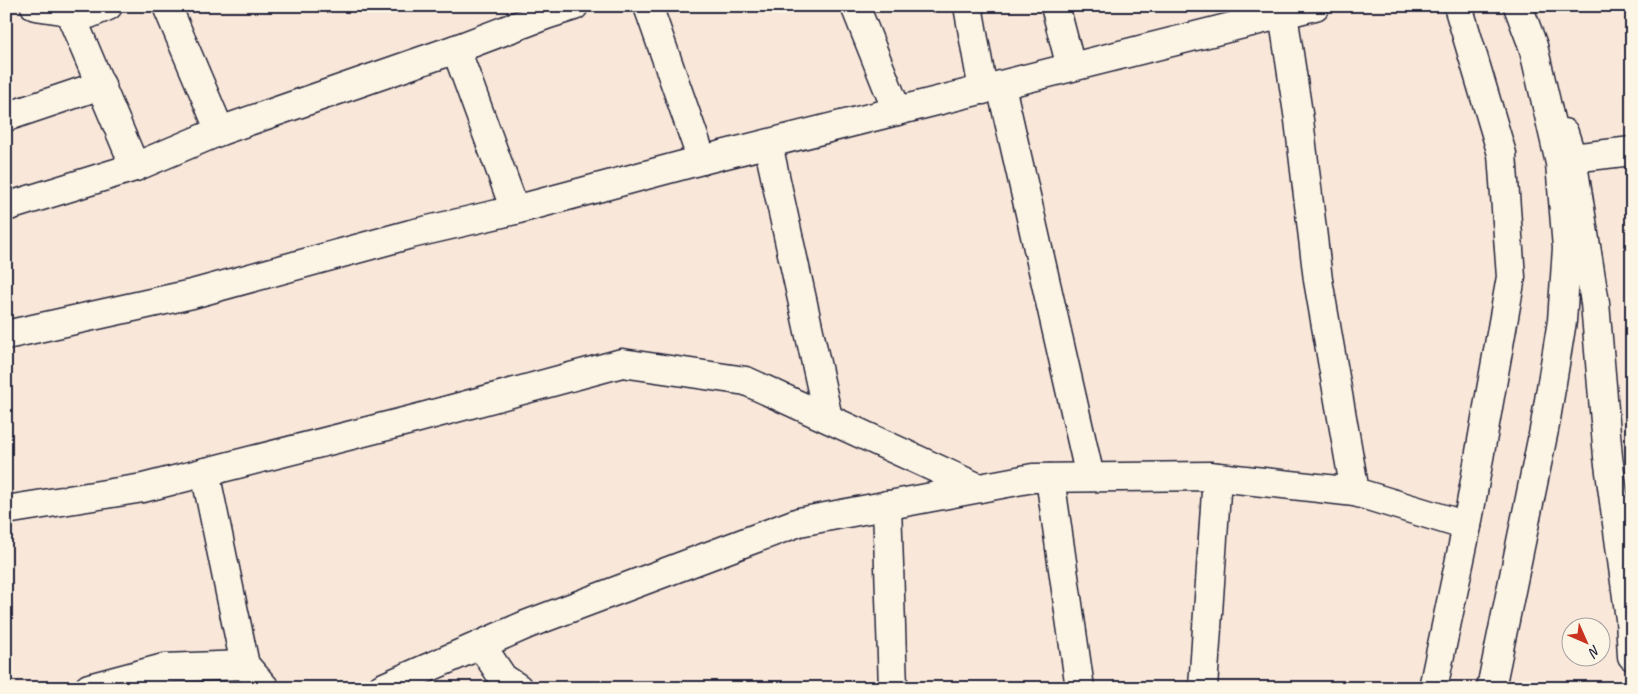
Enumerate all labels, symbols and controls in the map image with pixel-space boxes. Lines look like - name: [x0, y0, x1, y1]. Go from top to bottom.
- north arrow: [1560, 616, 1610, 666]
- text: N: [1584, 642, 1604, 662]

